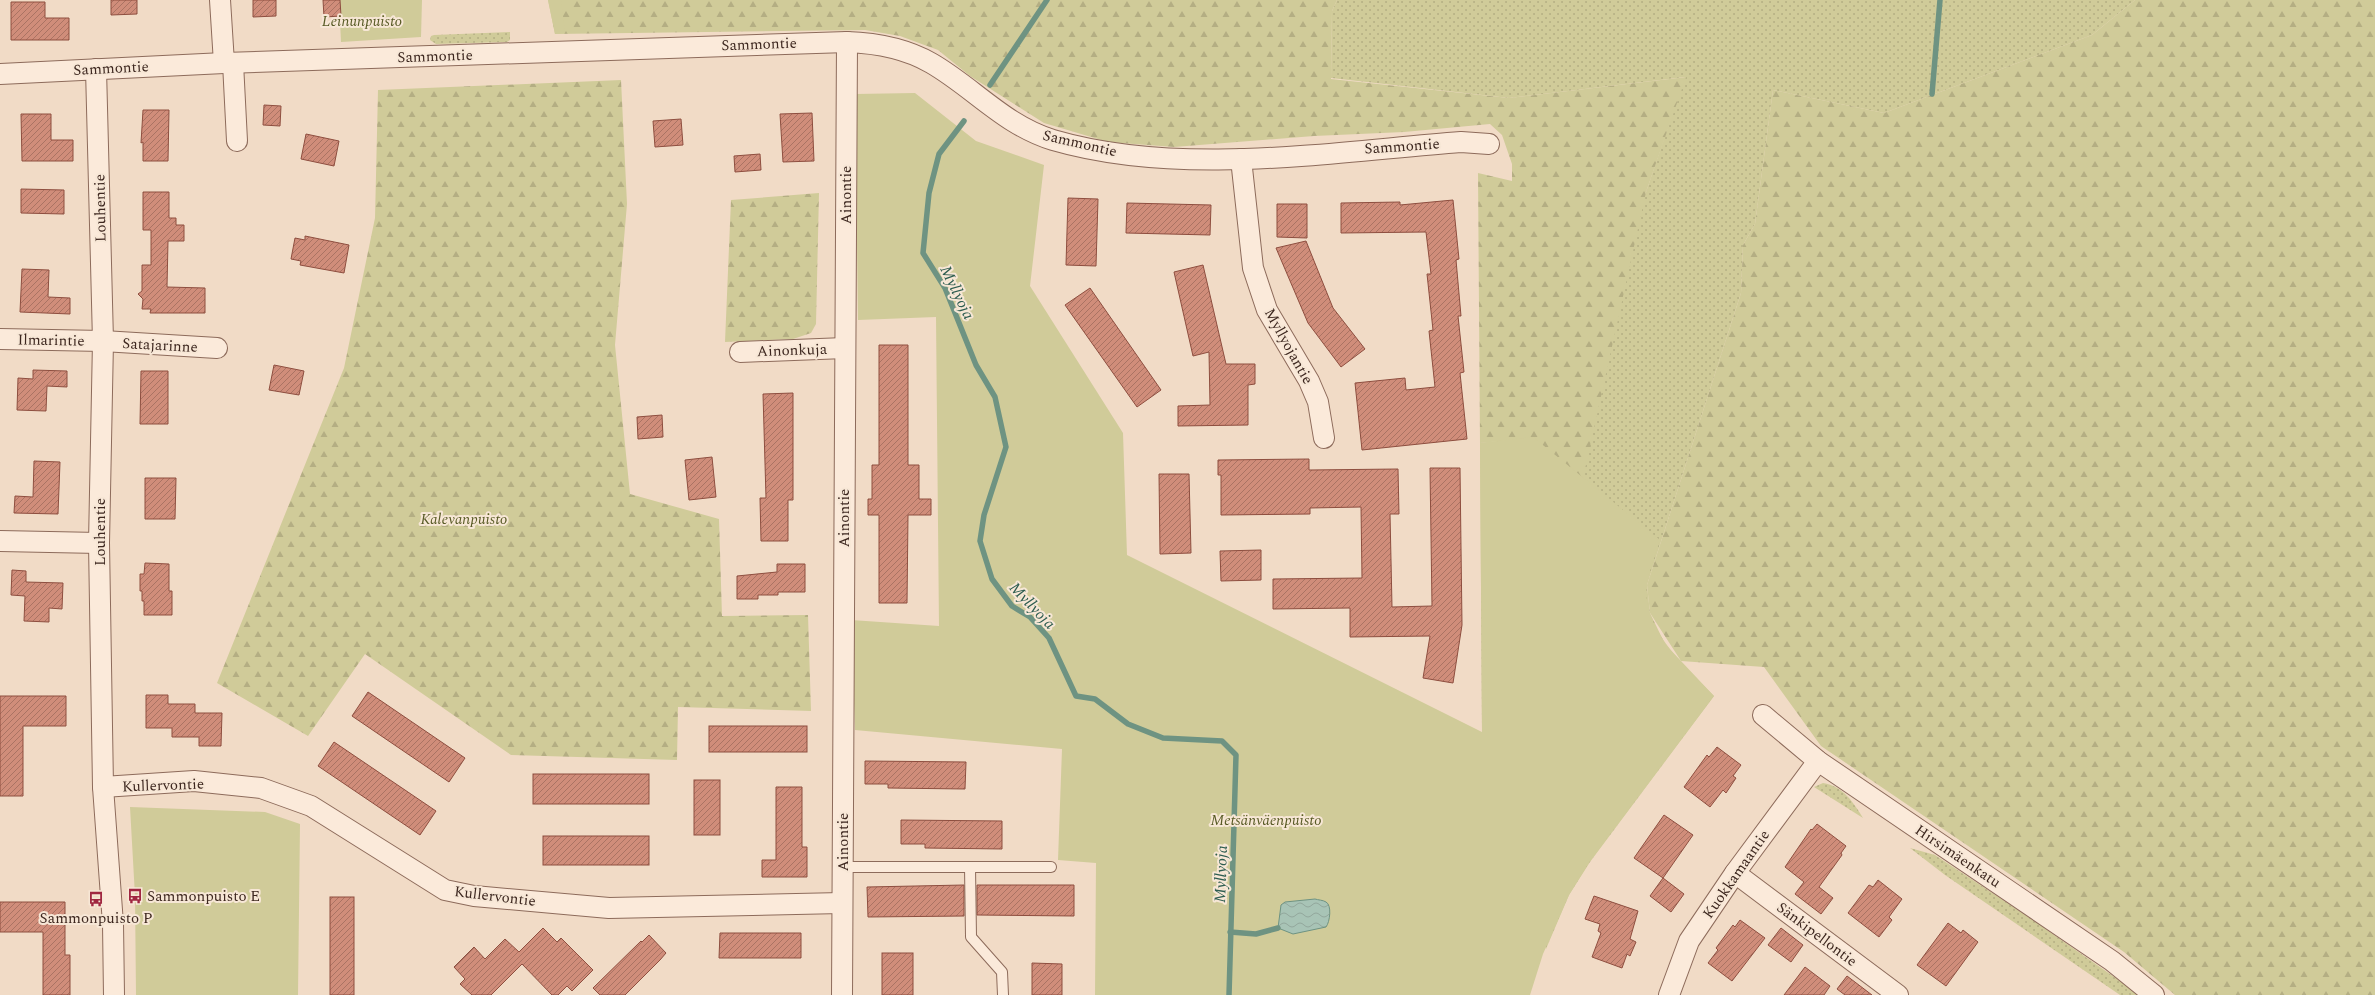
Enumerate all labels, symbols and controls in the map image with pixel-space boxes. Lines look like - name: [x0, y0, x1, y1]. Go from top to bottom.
- park label: Leinunpuisto: [322, 10, 402, 33]
- street label: Sammontie: [721, 32, 797, 57]
- street label: Sammontie: [397, 44, 473, 69]
- street label: Sammontie: [73, 55, 149, 82]
- street label: Sammontie: [1041, 124, 1119, 163]
- street label: Sammontie: [1364, 132, 1440, 161]
- street label: Ainontie: [835, 166, 858, 224]
- street label: Louhentie: [88, 174, 113, 242]
- water label: Myllyoja: [934, 261, 981, 324]
- street label: Myllyojantie: [1258, 304, 1319, 388]
- street label: Ilmarintie: [17, 328, 85, 353]
- street label: Satajarinne: [122, 332, 198, 359]
- street label: Ainonkuja: [757, 338, 828, 363]
- street label: Ainontie: [833, 489, 856, 547]
- street label: Louhentie: [89, 498, 112, 566]
- park label: Kalevanpuisto: [421, 508, 507, 531]
- water label: Myllyoja: [1004, 577, 1061, 635]
- street label: Kullervontie: [122, 773, 204, 798]
- park label: Metsänväenpuisto: [1210, 809, 1322, 832]
- street label: Ainontie: [832, 813, 855, 871]
- street label: Hirsimäenkatu: [1910, 819, 2005, 894]
- street label: Kuokkamaantie: [1697, 825, 1776, 923]
- water label: Myllyoja: [1208, 845, 1234, 903]
- street label: Kullervontie: [453, 880, 537, 913]
- place label: Sammonpuisto E: [147, 885, 260, 908]
- bus stop icon: Sammonpuisto E: [126, 887, 144, 905]
- bus stop icon: Sammonpuisto P: [87, 890, 105, 908]
- street label: Sänkipellontie: [1771, 896, 1862, 972]
- place label: Sammonpuisto P: [40, 907, 152, 930]

